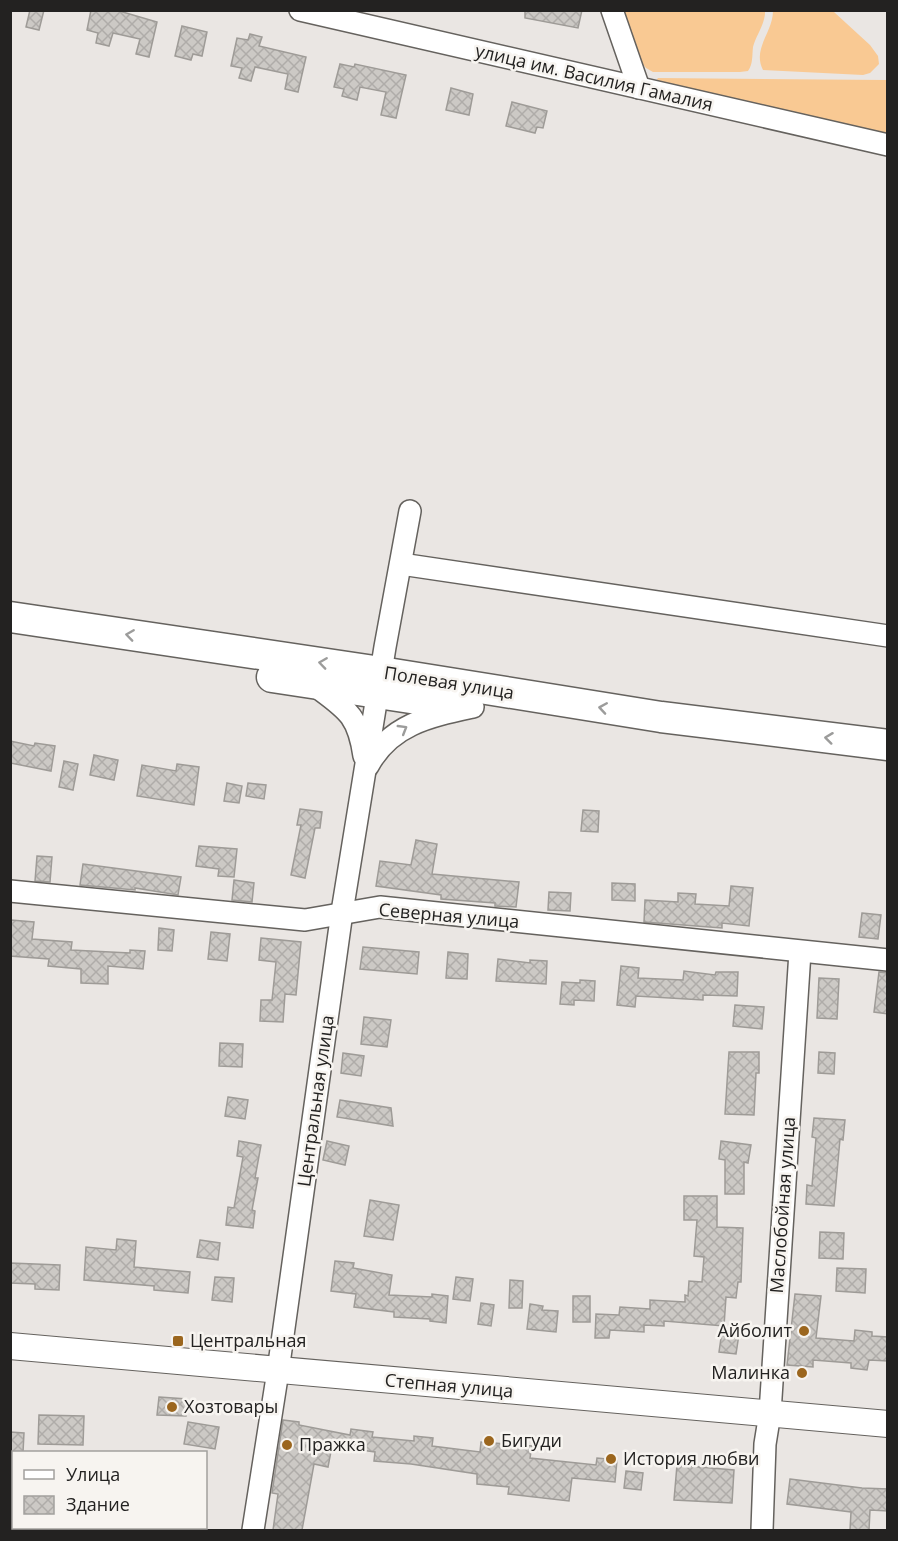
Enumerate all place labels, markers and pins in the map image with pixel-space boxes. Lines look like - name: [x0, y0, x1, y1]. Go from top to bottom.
- place label: Айболит: [717, 1318, 793, 1342]
- marker: Айболит: [797, 1324, 811, 1338]
- place label: Центральная: [190, 1328, 307, 1352]
- marker: Центральная: [171, 1334, 185, 1348]
- place label: Малинка: [711, 1360, 790, 1384]
- marker: Малинка: [795, 1366, 809, 1380]
- place label: Хозтовары: [184, 1394, 278, 1418]
- marker: Хозтовары: [165, 1400, 179, 1414]
- place label: Бигуди: [501, 1428, 562, 1452]
- place label: Пражка: [299, 1432, 366, 1456]
- marker: Бигуди: [482, 1434, 496, 1448]
- marker: Пражка: [280, 1438, 294, 1452]
- place label: История любви: [623, 1446, 759, 1470]
- marker: История любви: [604, 1452, 618, 1466]

